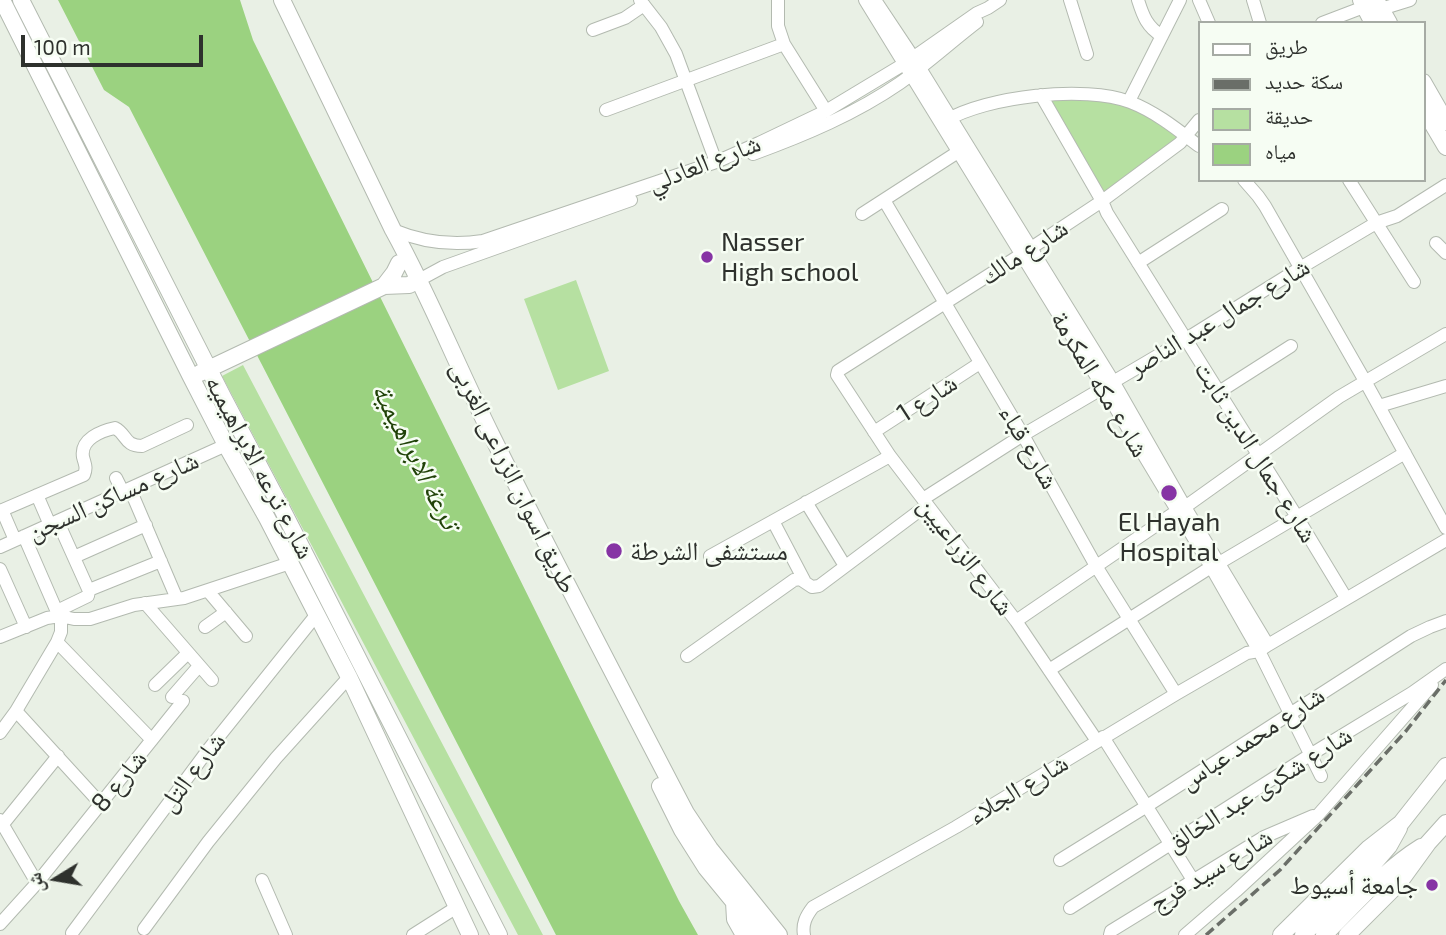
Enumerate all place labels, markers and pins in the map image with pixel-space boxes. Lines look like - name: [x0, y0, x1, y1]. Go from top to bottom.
- place label: Nasser High school: [721, 226, 859, 288]
- marker: Nasser High school: [699, 249, 715, 265]
- marker: El Hayah Hospital: [1159, 483, 1179, 503]
- place label: El Hayah Hospital: [1118, 506, 1220, 568]
- place label: مستشفى الشرطة: [630, 535, 788, 567]
- marker: مستشفى الشرطة: [604, 541, 624, 561]
- place label: جامعة أسيوط: [1290, 869, 1418, 901]
- marker: جامعة أسيوط: [1424, 877, 1440, 893]

